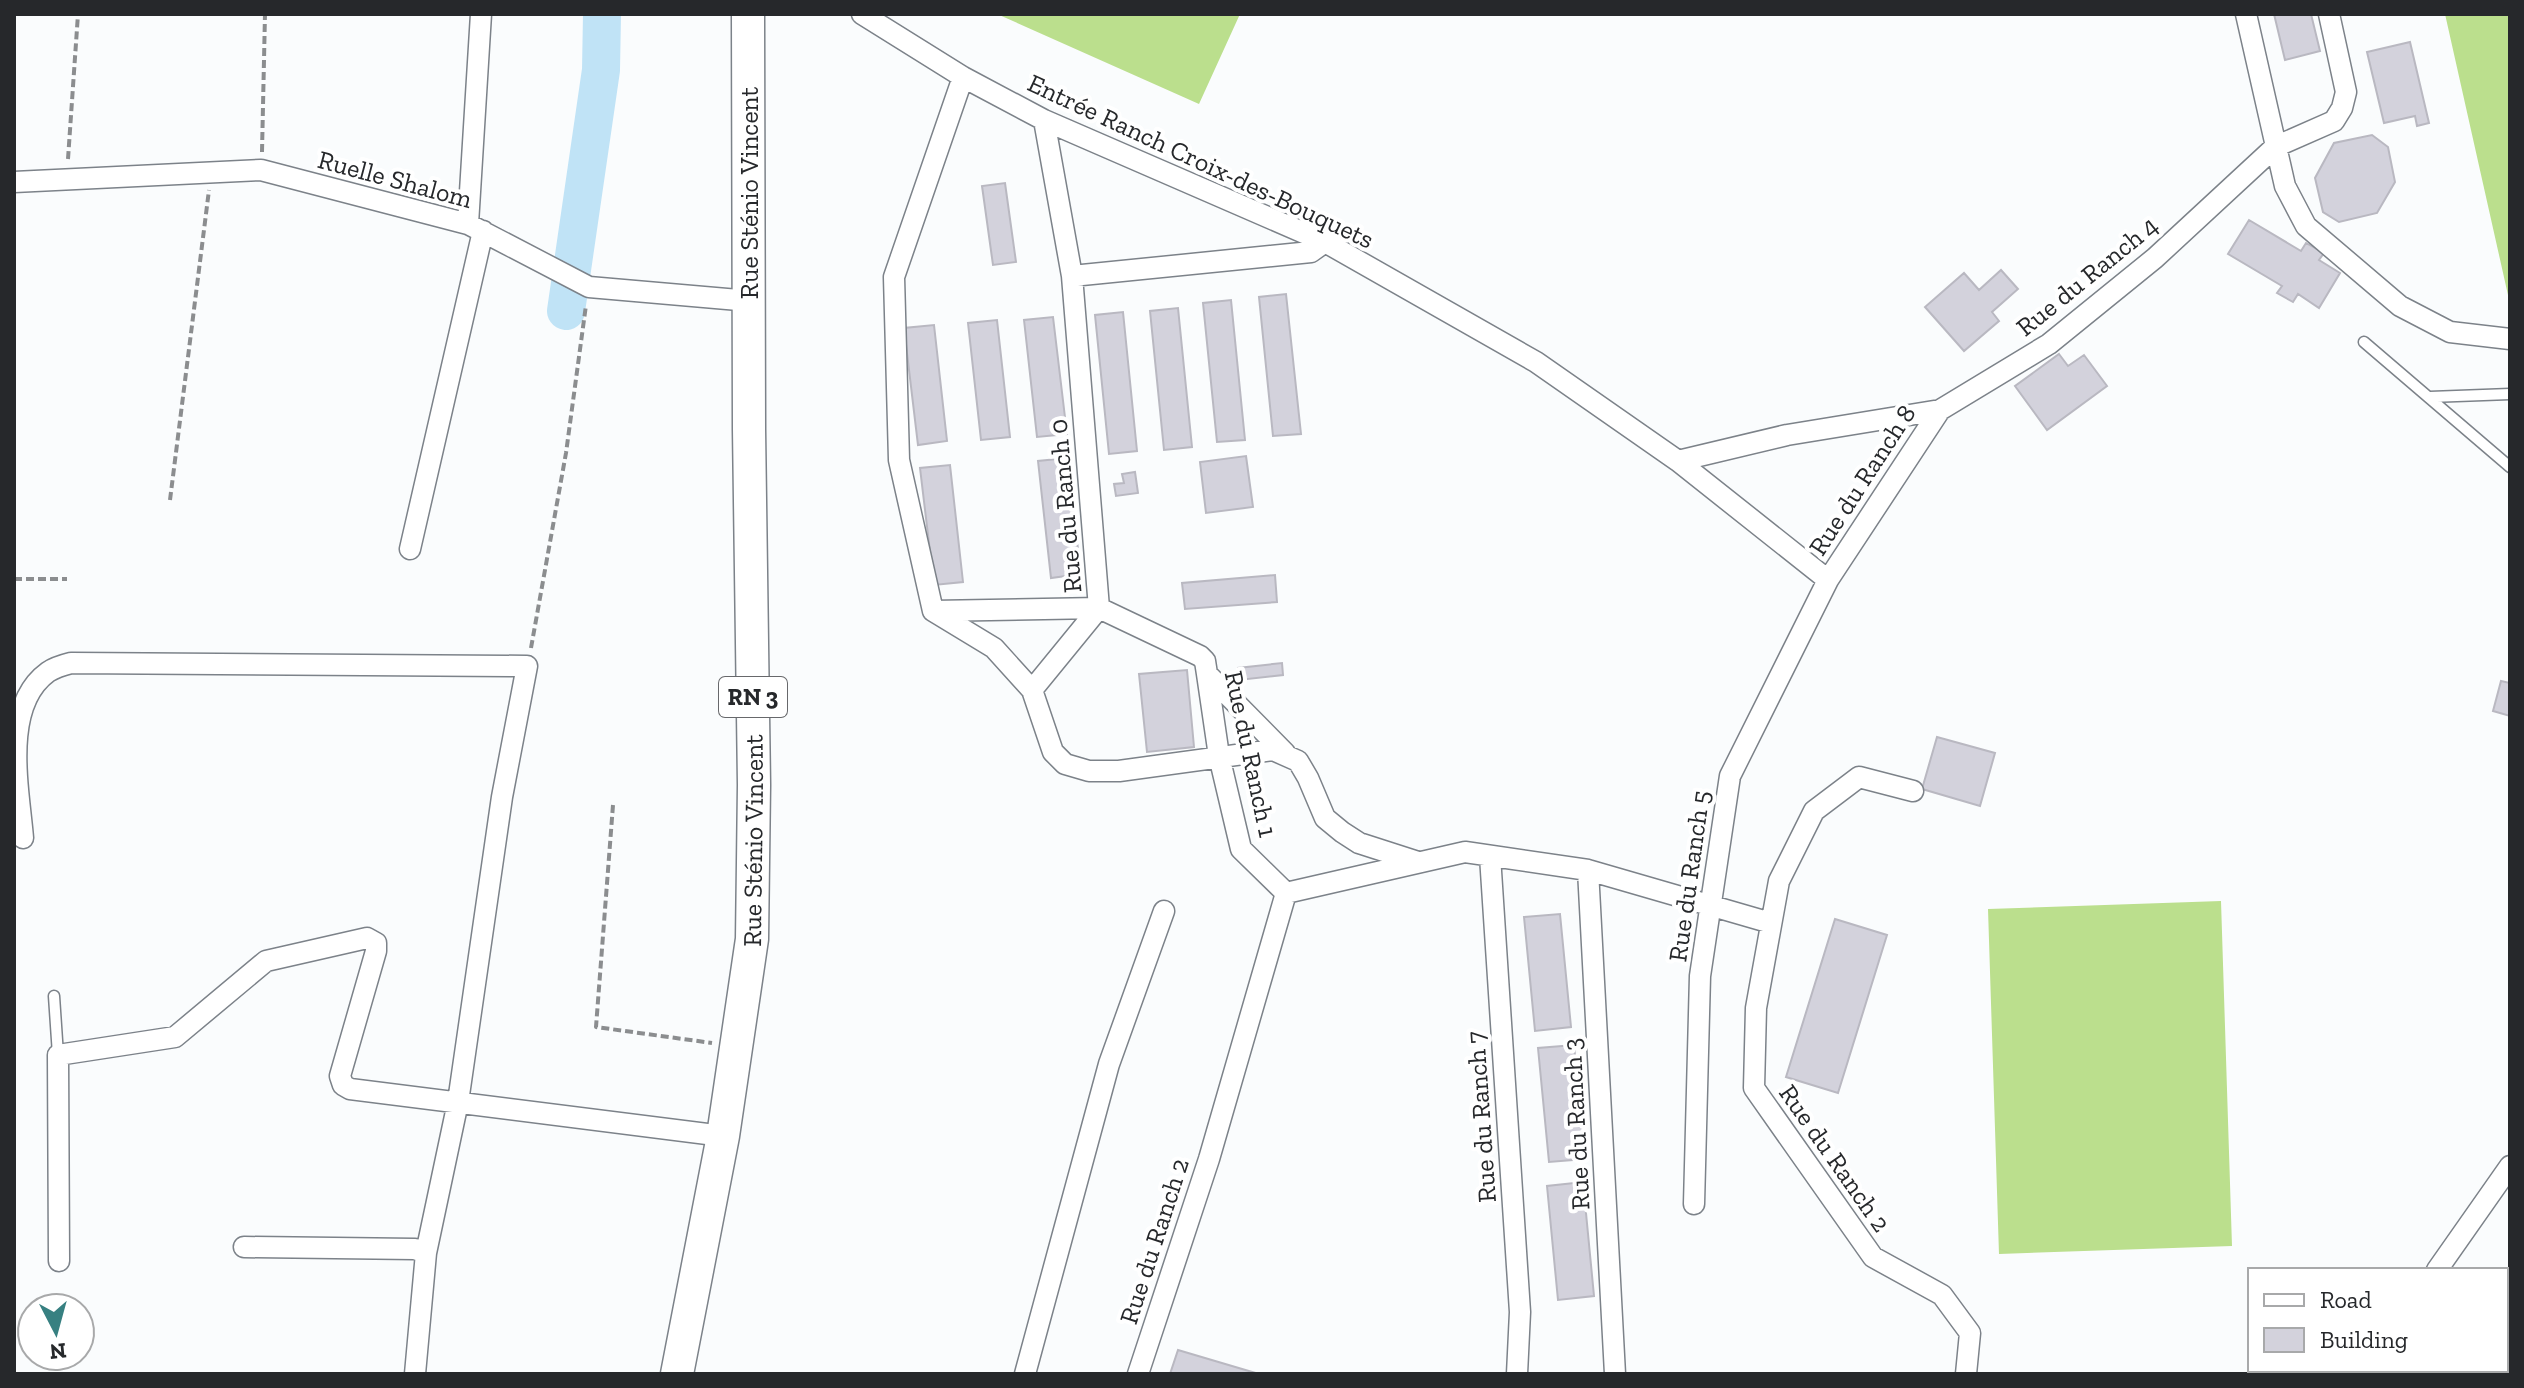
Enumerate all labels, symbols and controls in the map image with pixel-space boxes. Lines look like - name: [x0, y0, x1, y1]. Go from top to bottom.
- street label: Entrée Ranch Croix-des-Bouquets: [1023, 67, 1379, 255]
- street label: Rue Sténio Vincent: [733, 87, 765, 299]
- street label: Ruelle Shalom: [314, 143, 476, 215]
- street label: Rue du Ranch 4: [2010, 209, 2164, 343]
- street label: Rue du Ranch 8: [1801, 399, 1923, 561]
- street label: Rue du Ranch 0: [1041, 418, 1089, 594]
- street label: Rue du Ranch 1: [1218, 668, 1284, 840]
- road number: RN 3: [719, 677, 787, 717]
- street label: Rue Sténio Vincent: [736, 734, 770, 947]
- street label: Rue du Ranch 5: [1661, 788, 1717, 964]
- street label: Rue du Ranch 7: [1459, 1030, 1503, 1204]
- street label: Rue du Ranch 3: [1556, 1037, 1596, 1211]
- street label: Rue du Ranch 2: [1772, 1078, 1898, 1238]
- street label: Rue du Ranch 2: [1112, 1154, 1196, 1328]
- legend: [2248, 1268, 2508, 1372]
- text: Road: [2320, 1285, 2372, 1314]
- north arrow: [16, 1292, 96, 1372]
- text: Building: [2320, 1325, 2408, 1354]
- text: N: [48, 1337, 68, 1366]

